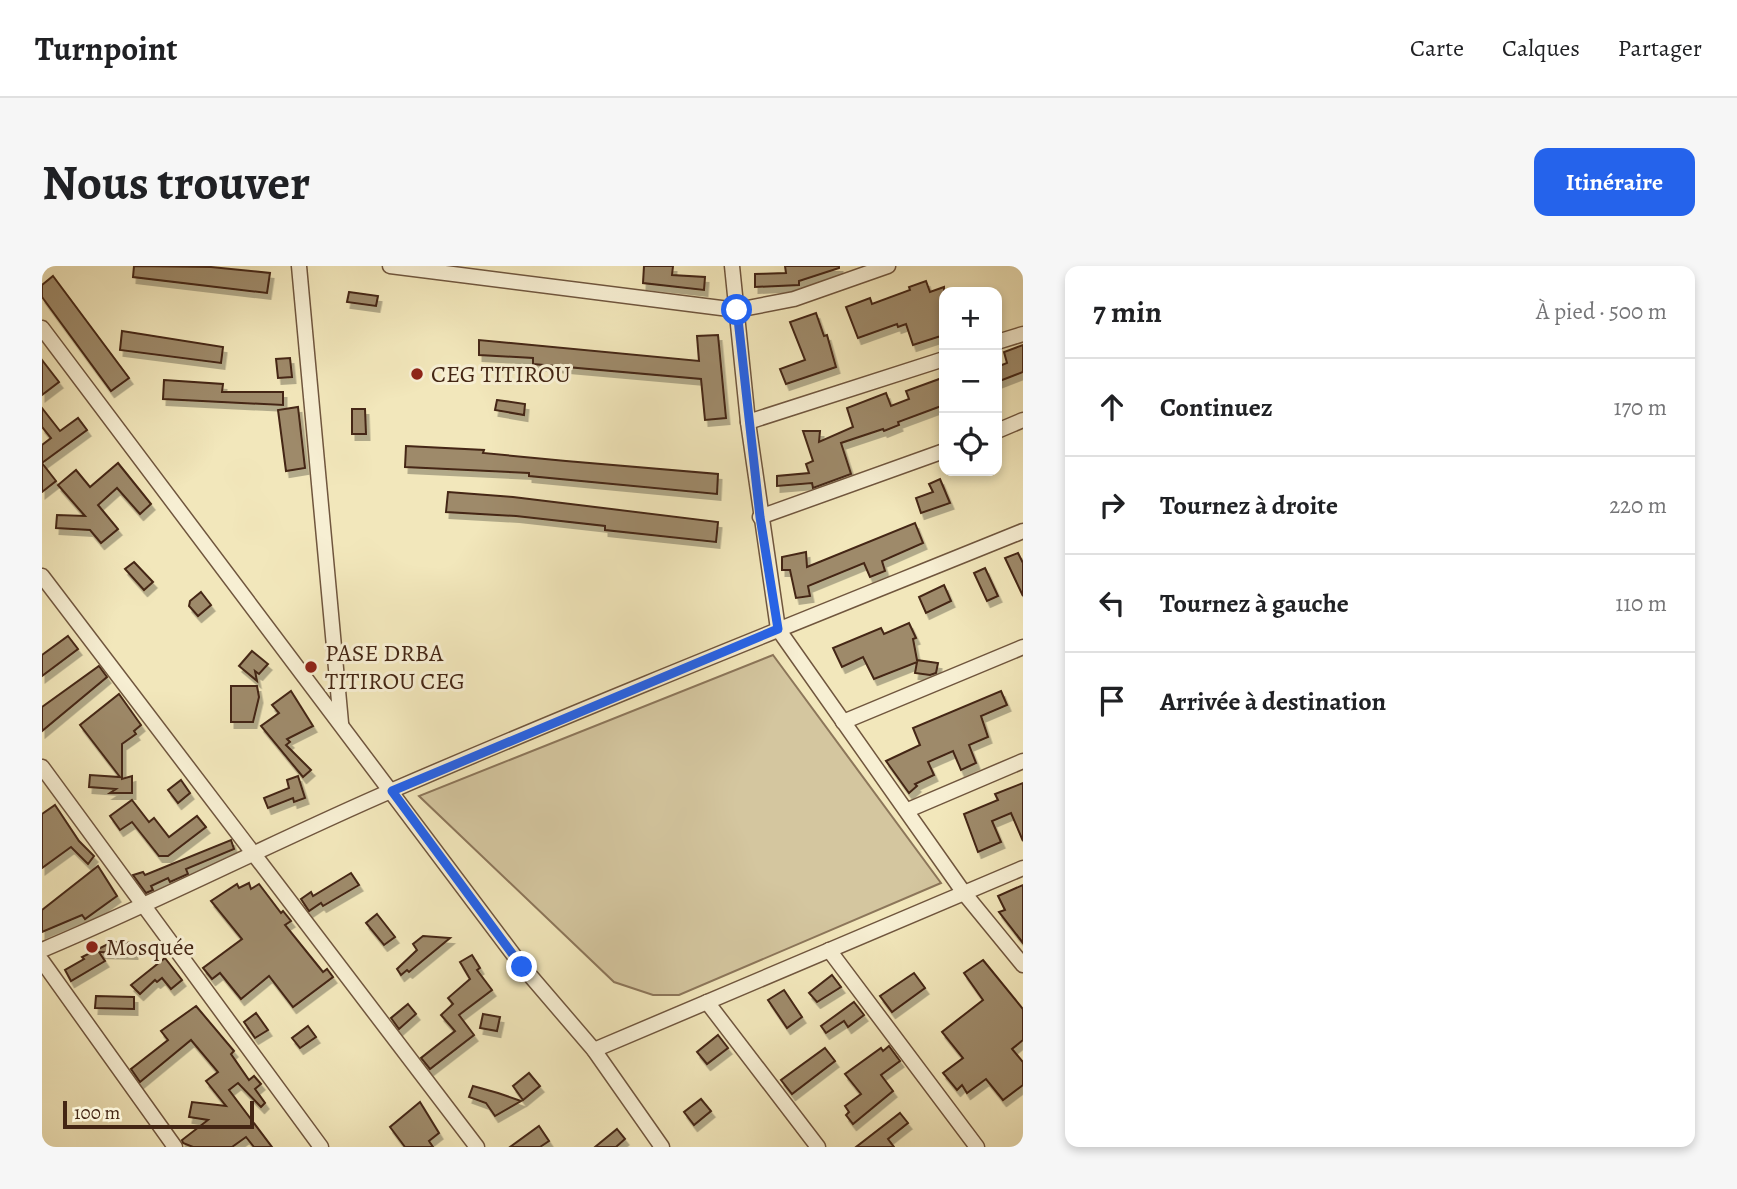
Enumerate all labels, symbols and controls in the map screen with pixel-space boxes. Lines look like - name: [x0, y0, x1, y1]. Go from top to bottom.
- text: Turnpoint: [35, 26, 177, 71]
- text: Carte: [1410, 32, 1464, 64]
- text: Calques: [1502, 32, 1580, 64]
- text: Partager: [1618, 32, 1702, 64]
- button: Itinéraire: [1534, 148, 1695, 216]
- text: Nous trouver: [42, 149, 310, 216]
- map controls: [939, 287, 1002, 476]
- button: +: [939, 287, 1002, 350]
- text: 7 min: [1093, 292, 1162, 332]
- route start: [721, 294, 752, 325]
- text: À pied · 500 m: [1536, 296, 1667, 327]
- button: −: [939, 350, 1002, 413]
- place label: CEG TITIROU: [431, 358, 571, 390]
- marker: CEG TITIROU: [409, 366, 425, 382]
- icon: ahead: [1093, 388, 1131, 426]
- text: Continuez: [1160, 390, 1273, 425]
- text: 170 m: [1614, 392, 1667, 423]
- button: locate: [939, 413, 1002, 476]
- icon: right: [1093, 486, 1131, 524]
- text: Tournez à droite: [1160, 488, 1338, 523]
- text: 220 m: [1609, 490, 1667, 521]
- icon: left: [1093, 584, 1131, 622]
- text: Tournez à gauche: [1160, 586, 1349, 621]
- text: 110 m: [1615, 588, 1667, 619]
- place label: PASE DRBA TITIROU CEG: [325, 637, 465, 697]
- marker: PASE DRBA TITIROU CEG: [303, 659, 319, 675]
- icon: arrive: [1093, 682, 1131, 720]
- text: Arrivée à destination: [1160, 684, 1386, 719]
- place label: Mosquée: [106, 931, 194, 963]
- marker: Mosquée: [84, 939, 100, 955]
- route end: [506, 951, 537, 982]
- scale bar: [63, 1098, 254, 1130]
- text: 100 m: [74, 1100, 120, 1126]

